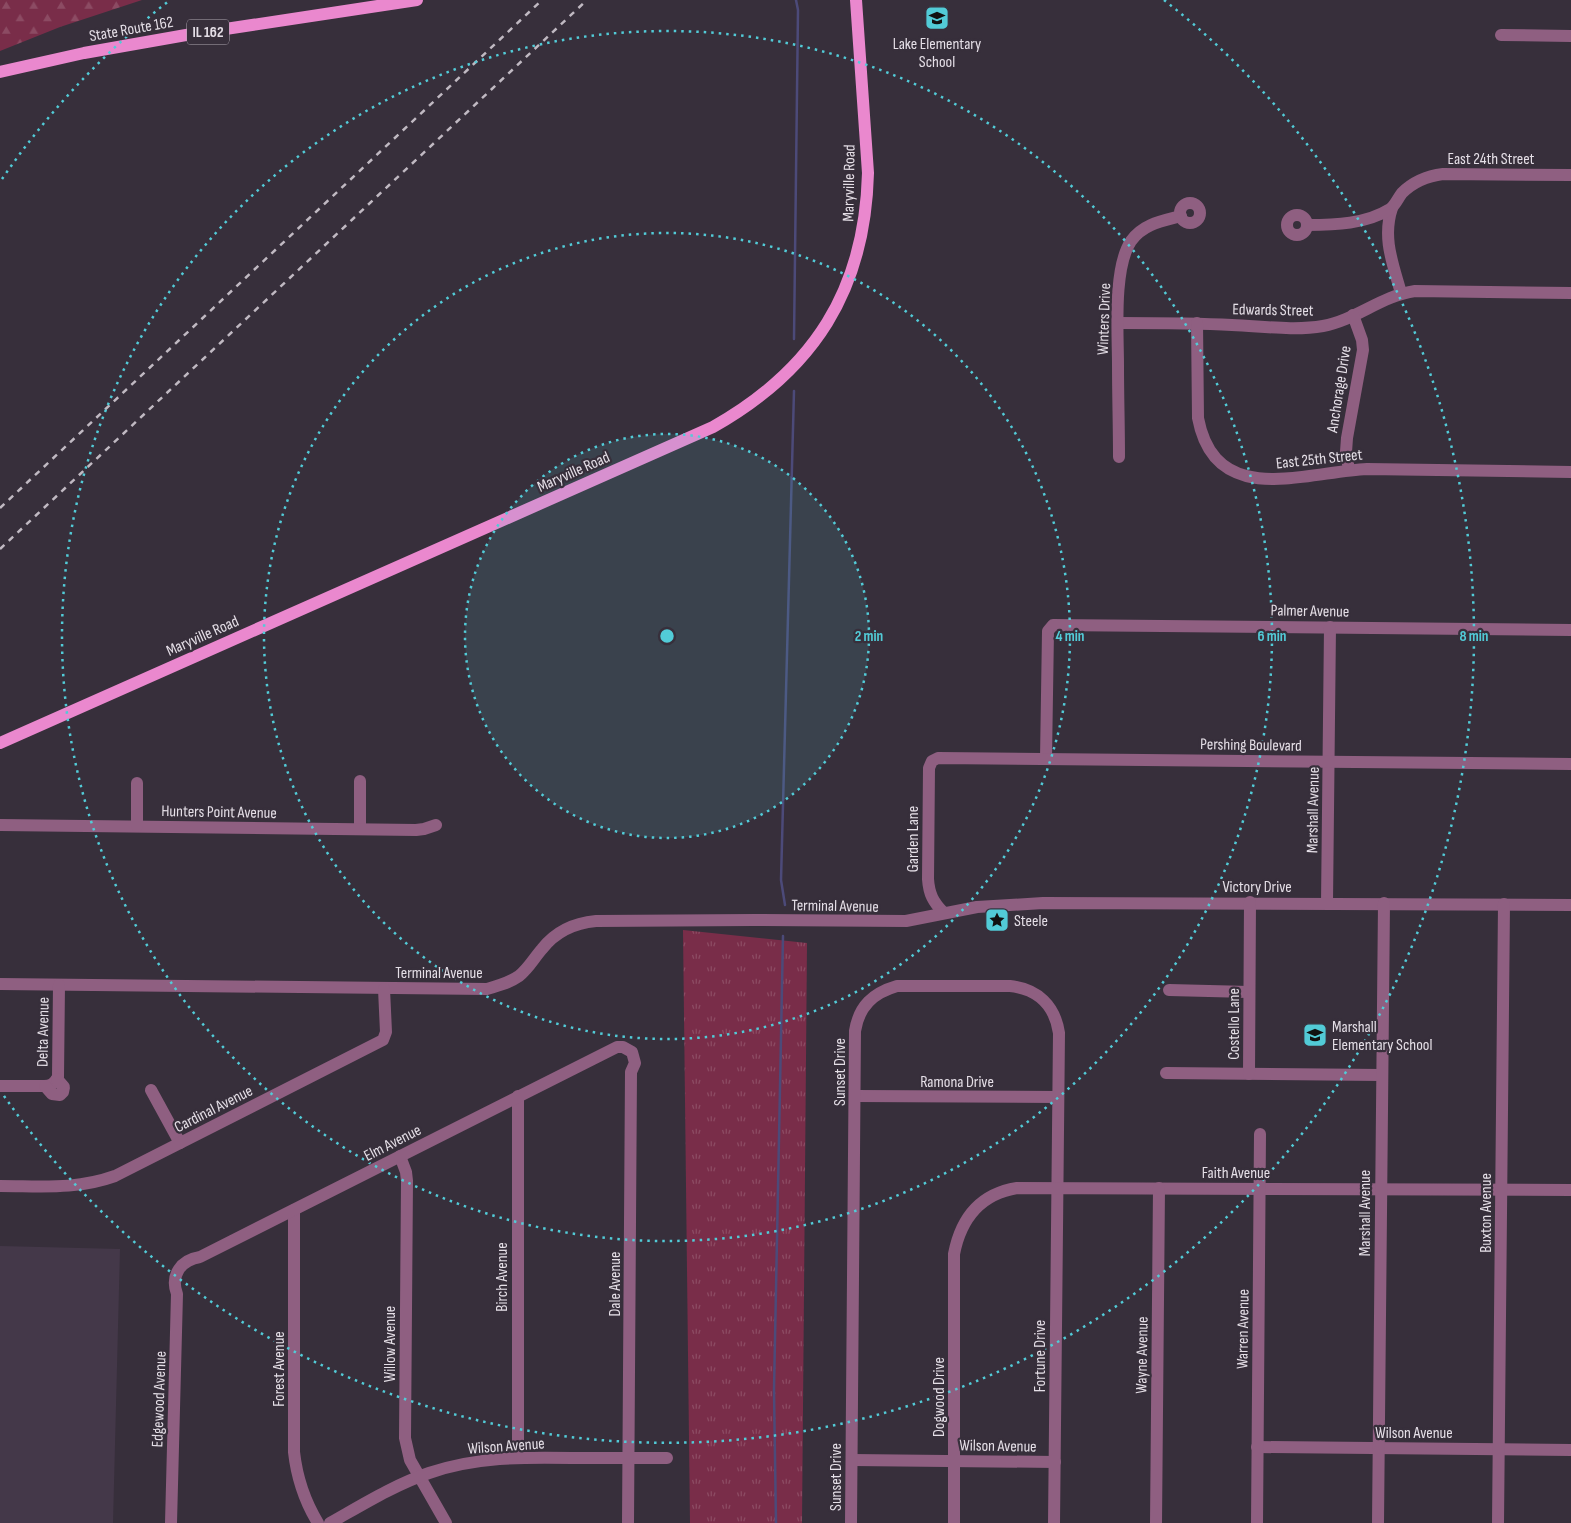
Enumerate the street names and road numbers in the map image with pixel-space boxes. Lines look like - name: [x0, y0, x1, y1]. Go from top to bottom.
- street label: State Route 162: [88, 13, 175, 46]
- road number: IL 162: [187, 20, 229, 44]
- street label: Maryville Road: [839, 144, 860, 222]
- street label: East 24th Street: [1448, 150, 1535, 169]
- street label: Winters Drive: [1094, 283, 1115, 355]
- street label: Edwards Street: [1232, 300, 1314, 321]
- street label: Anchorage Drive: [1323, 344, 1356, 435]
- street label: East 25th Street: [1275, 445, 1363, 473]
- street label: Maryville Road: [534, 448, 613, 497]
- street label: Palmer Avenue: [1270, 601, 1349, 622]
- street label: Maryville Road: [163, 612, 242, 661]
- street label: Pershing Boulevard: [1200, 735, 1302, 756]
- street label: Marshall Avenue: [1303, 767, 1324, 853]
- street label: Hunters Point Avenue: [161, 802, 277, 823]
- street label: Garden Lane: [904, 806, 923, 872]
- street label: Victory Drive: [1222, 878, 1292, 897]
- street label: Terminal Avenue: [791, 896, 879, 917]
- street label: Terminal Avenue: [395, 964, 483, 983]
- street label: Costello Lane: [1225, 988, 1244, 1060]
- street label: Delta Avenue: [33, 997, 54, 1067]
- street label: Sunset Drive: [831, 1038, 850, 1106]
- street label: Ramona Drive: [920, 1073, 994, 1092]
- street label: Cardinal Avenue: [171, 1082, 256, 1137]
- street label: Elm Avenue: [361, 1121, 424, 1166]
- street label: Faith Avenue: [1202, 1164, 1270, 1183]
- street label: Marshall Avenue: [1356, 1170, 1375, 1256]
- street label: Buxton Avenue: [1477, 1173, 1496, 1253]
- street label: Birch Avenue: [493, 1242, 512, 1312]
- street label: Dale Avenue: [606, 1252, 625, 1317]
- street label: Warren Avenue: [1233, 1289, 1254, 1369]
- street label: Willow Avenue: [381, 1306, 400, 1382]
- street label: Wayne Avenue: [1132, 1316, 1153, 1394]
- street label: Fortune Drive: [1031, 1320, 1050, 1392]
- street label: Forest Avenue: [270, 1331, 289, 1407]
- street label: Edgewood Avenue: [148, 1351, 171, 1448]
- street label: Dogwood Drive: [930, 1357, 949, 1437]
- street label: Wilson Avenue: [1375, 1424, 1453, 1443]
- street label: Wilson Avenue: [467, 1434, 545, 1459]
- street label: Wilson Avenue: [959, 1436, 1037, 1457]
- street label: Sunset Drive: [827, 1443, 846, 1511]

